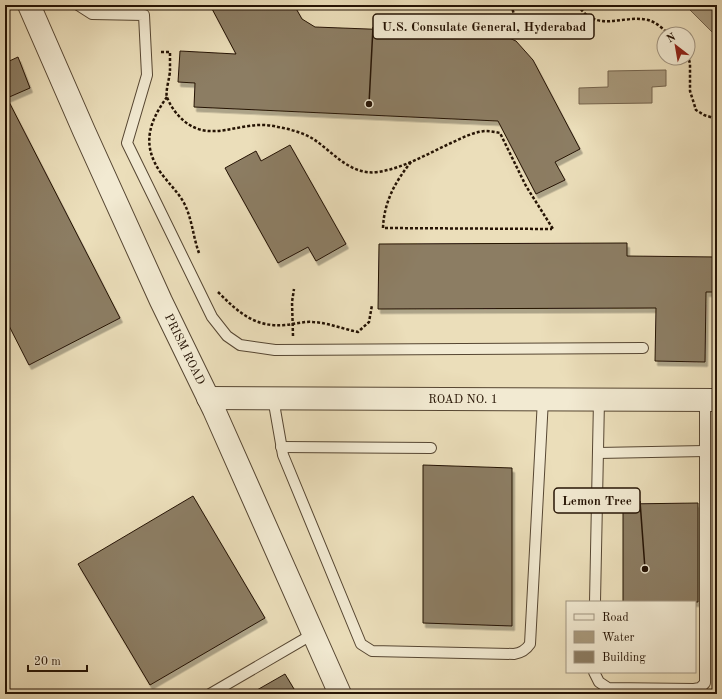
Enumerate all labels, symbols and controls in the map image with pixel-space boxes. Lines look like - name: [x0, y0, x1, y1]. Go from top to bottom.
- callout: U.S. Consulate General, Hyderabad: [373, 14, 594, 39]
- text: U.S. Consulate General, Hyderabad: [382, 21, 586, 34]
- north arrow: [656, 26, 696, 66]
- text: N: [665, 32, 679, 46]
- street label: PRISM ROAD: [162, 312, 206, 387]
- street label: ROAD NO. 1: [428, 394, 498, 406]
- callout: Lemon Tree: [554, 488, 640, 513]
- text: Lemon Tree: [562, 495, 632, 508]
- legend: [566, 601, 696, 673]
- text: Road: [602, 612, 629, 624]
- text: Water: [602, 632, 635, 644]
- scale bar: [28, 647, 87, 673]
- text: Building: [602, 652, 646, 664]
- text: 20 m: [34, 656, 61, 668]

